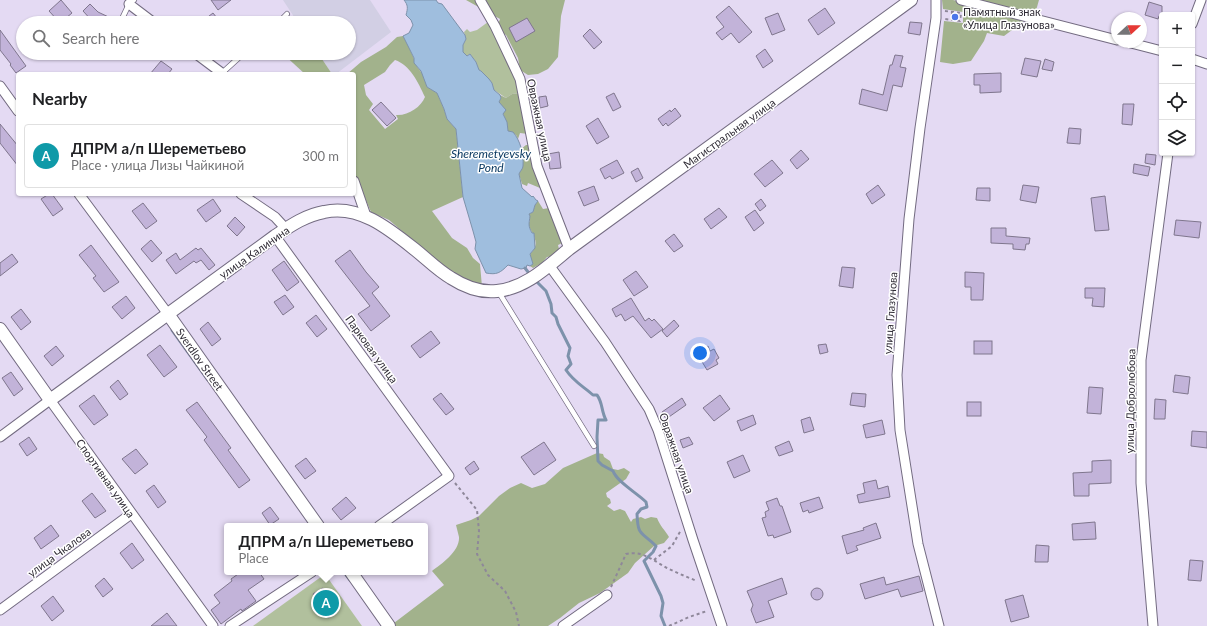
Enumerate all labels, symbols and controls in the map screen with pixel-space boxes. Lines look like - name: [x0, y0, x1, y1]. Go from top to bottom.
- place label: Памятный знак «Улица Глазунова»: [963, 5, 1055, 31]
- marker: Памятный знак «Улица Глазунова»: [950, 12, 960, 22]
- north arrow: [1111, 12, 1147, 48]
- map controls: [1159, 12, 1195, 156]
- button: +: [1159, 12, 1195, 48]
- search box: [16, 16, 356, 60]
- icon: search: [30, 27, 52, 49]
- text: Search here: [62, 29, 139, 47]
- button: −: [1159, 48, 1195, 84]
- street label: Овражная улица: [525, 77, 555, 163]
- button: locate: [1159, 84, 1195, 120]
- text: Nearby: [32, 88, 87, 109]
- street label: Магистральная улица: [680, 95, 778, 171]
- button: layers: [1159, 120, 1195, 156]
- text: ДПРМ а/п Шереметьево: [71, 139, 246, 157]
- water label: Sheremetyevsky Pond: [451, 146, 531, 175]
- text: A: [41, 148, 51, 164]
- text: 300 m: [302, 148, 339, 164]
- text: Place · улица Лизы Чайкиной: [71, 157, 244, 173]
- street label: улица Калинина: [216, 223, 292, 281]
- street label: улица Глазунова: [881, 271, 899, 355]
- street label: Парковая улица: [343, 313, 401, 385]
- street label: Sverdlov Street: [174, 325, 226, 393]
- your location: [690, 343, 710, 363]
- street label: улица Добролюбова: [1123, 349, 1137, 453]
- street label: Овражная улица: [657, 411, 697, 495]
- street label: Спортивная улица: [74, 436, 138, 520]
- popup: [224, 523, 428, 575]
- street label: улица Чкалова: [25, 525, 93, 579]
- text: ДПРМ а/п Шереметьево: [238, 532, 414, 550]
- text: Place: [238, 550, 269, 566]
- pin: A: [313, 588, 339, 618]

